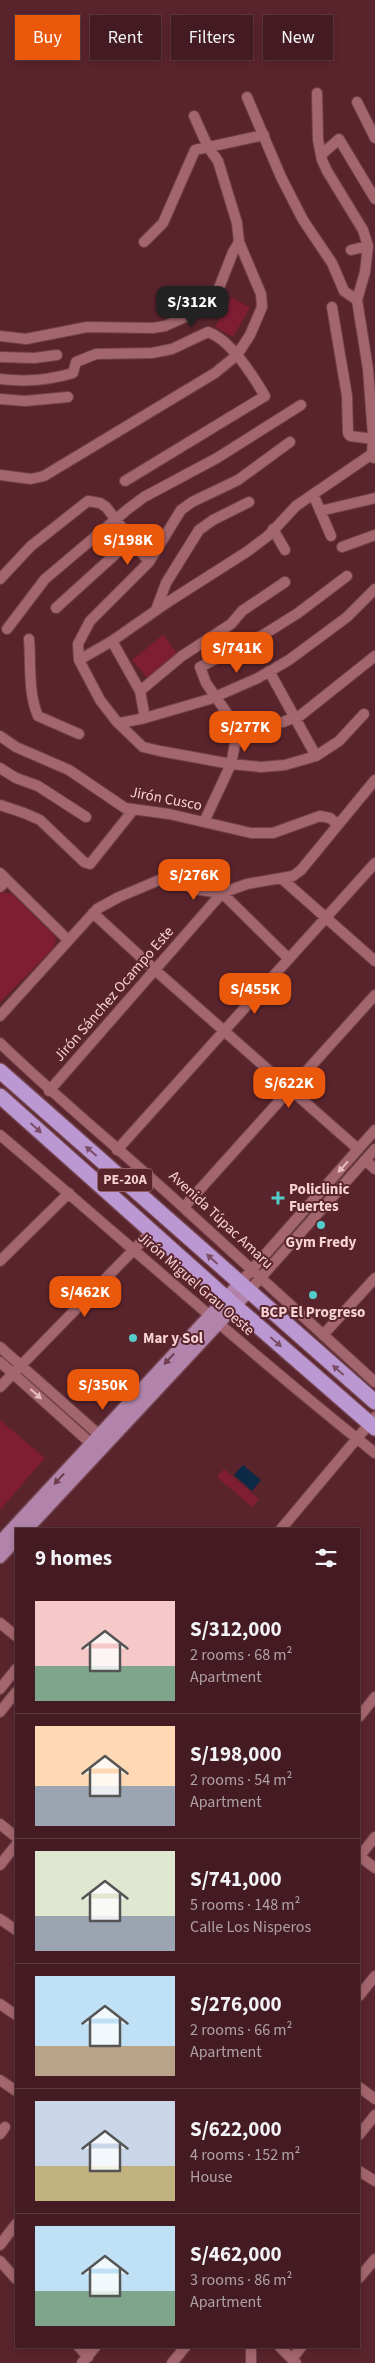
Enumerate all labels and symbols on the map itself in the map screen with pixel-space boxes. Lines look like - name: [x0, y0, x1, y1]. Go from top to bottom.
- pin: S/312K: [151, 286, 233, 328]
- pin: S/198K: [87, 524, 169, 566]
- pin: S/741K: [196, 632, 278, 674]
- pin: S/277K: [204, 710, 286, 753]
- street label: Jirón Cusco: [128, 782, 204, 816]
- pin: S/276K: [153, 858, 235, 901]
- street label: Jirón Sánchez Ocampo Este: [49, 922, 179, 1066]
- pin: S/455K: [214, 972, 296, 1015]
- pin: S/622K: [248, 1066, 330, 1109]
- one-way arrow: [30, 1122, 42, 1134]
- one-way arrow: [84, 1145, 97, 1156]
- one-way arrow: [337, 1160, 348, 1173]
- street label: Avenida Túpac Amaru: [164, 1166, 278, 1274]
- road number: PE-20A: [98, 1168, 152, 1192]
- place label: Policlinic Fuertes: [289, 1179, 350, 1217]
- marker: Policlinic Fuertes: [271, 1191, 285, 1205]
- marker: Gym Fredy: [315, 1219, 327, 1231]
- street label: Jirón Miguel Grau Oeste: [133, 1227, 259, 1341]
- place label: Gym Fredy: [286, 1232, 357, 1253]
- one-way arrow: [206, 1253, 218, 1265]
- pin: S/462K: [44, 1276, 126, 1318]
- marker: BCP El Progreso: [307, 1289, 319, 1301]
- place label: BCP El Progreso: [261, 1302, 365, 1323]
- place label: Mar y Sol: [143, 1328, 204, 1349]
- marker: Mar y Sol: [127, 1332, 139, 1344]
- one-way arrow: [269, 1336, 282, 1347]
- one-way arrow: [163, 1353, 175, 1365]
- one-way arrow: [333, 1364, 345, 1376]
- pin: S/350K: [62, 1368, 144, 1411]
- one-way arrow: [30, 1388, 42, 1400]
- one-way arrow: [53, 1472, 65, 1484]

